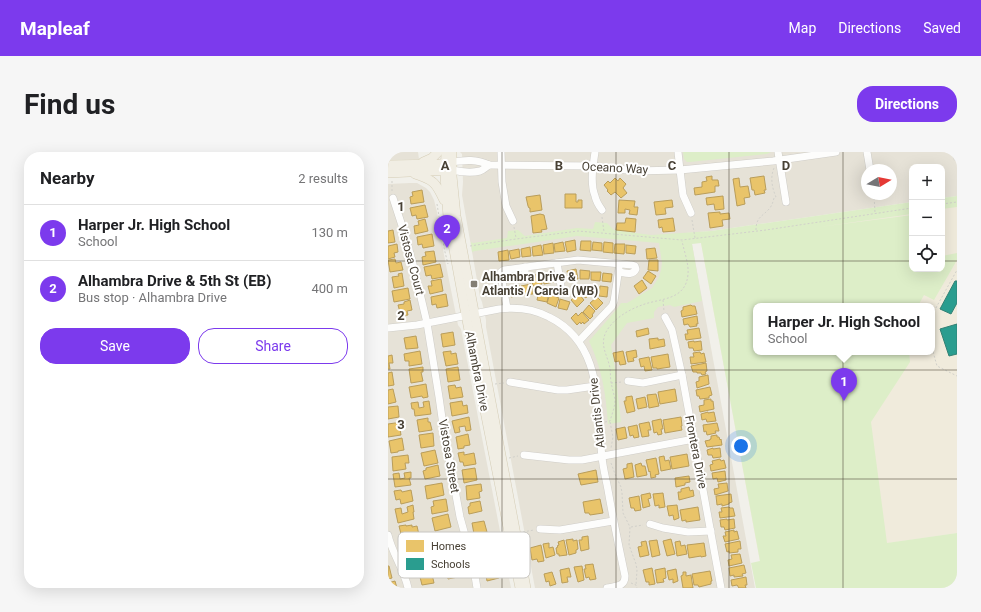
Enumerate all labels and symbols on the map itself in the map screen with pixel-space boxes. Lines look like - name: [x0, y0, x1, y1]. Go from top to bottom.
- text: A: [441, 158, 450, 173]
- text: B: [555, 158, 563, 173]
- text: C: [668, 158, 677, 173]
- text: D: [782, 158, 790, 173]
- street label: Oceano Way: [581, 159, 649, 177]
- north arrow: [861, 164, 897, 200]
- text: 1: [397, 199, 405, 214]
- pin: 2: [434, 215, 460, 248]
- street label: Vistosa Court: [395, 223, 427, 297]
- place label: Alhambra Drive & Atlantis / Carcia (WB): [482, 270, 598, 298]
- marker: Alhambra Drive & Atlantis / Carcia (WB): [469, 279, 479, 289]
- text: 2: [397, 308, 405, 323]
- street label: Alhambra Drive: [462, 330, 492, 412]
- pin: 1: [831, 368, 857, 401]
- street label: Atlantis Drive: [586, 377, 608, 449]
- street label: Frontera Drive: [682, 414, 710, 490]
- text: 3: [397, 417, 405, 432]
- street label: Vistosa Street: [436, 418, 462, 494]
- your location: [731, 436, 751, 456]
- legend: [398, 532, 530, 578]
- text: Homes: [431, 540, 467, 553]
- text: Schools: [431, 558, 471, 571]

